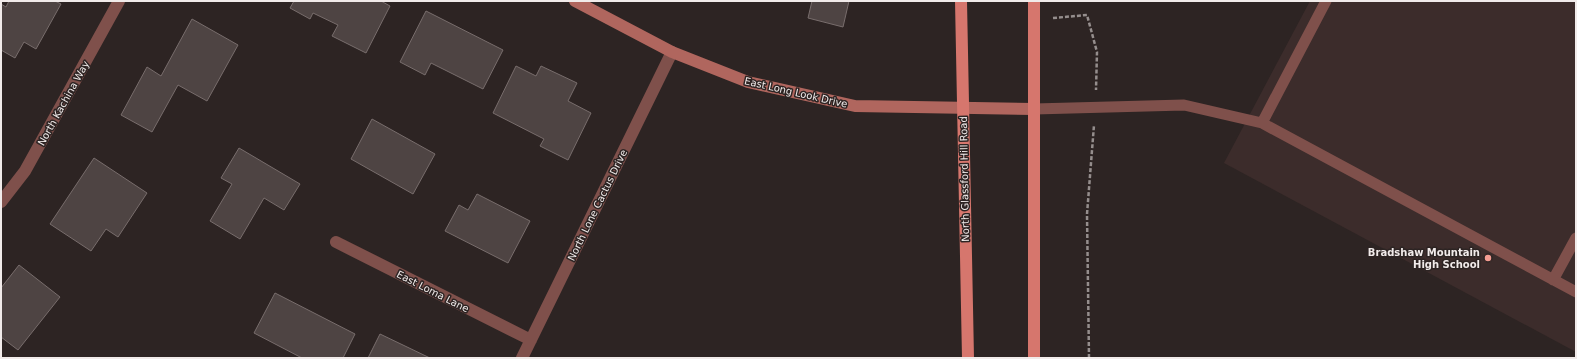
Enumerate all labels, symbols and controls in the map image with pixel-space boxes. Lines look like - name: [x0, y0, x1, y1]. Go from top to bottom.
- street label: North Kachina Way: [36, 59, 91, 148]
- street label: East Long Look Drive: [743, 75, 848, 110]
- street label: North Glassford Hill Road: [958, 116, 971, 242]
- street label: North Lone Cactus Drive: [566, 148, 629, 263]
- place label: Bradshaw Mountain High School: [1368, 247, 1480, 270]
- marker: Bradshaw Mountain High School: [1483, 253, 1493, 263]
- street label: East Loma Lane: [395, 268, 471, 314]

